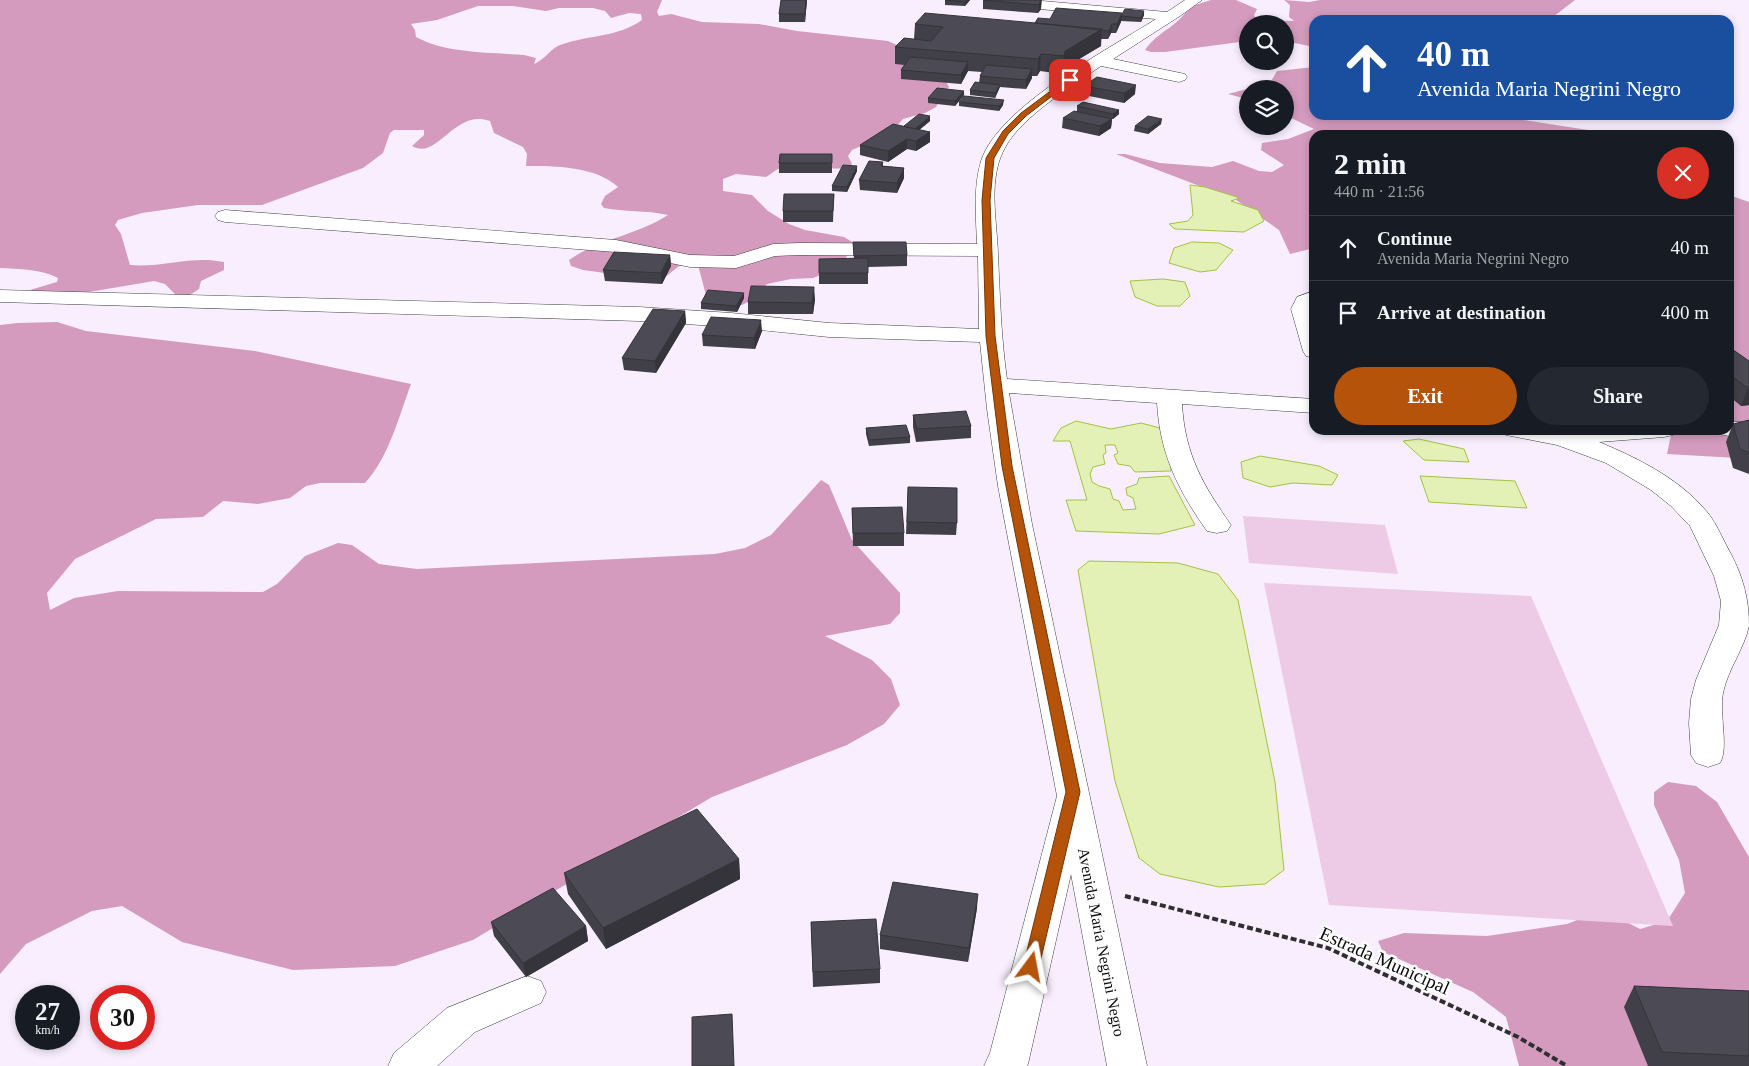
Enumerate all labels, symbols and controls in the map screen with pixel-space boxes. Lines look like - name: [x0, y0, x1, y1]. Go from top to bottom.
- map controls: [1239, 15, 1294, 135]
- button: search: [1239, 15, 1294, 70]
- icon: ahead: [1334, 35, 1399, 100]
- text: 40 m: [1417, 35, 1490, 74]
- pin: [1049, 59, 1091, 101]
- icon: arrive: [1056, 66, 1084, 94]
- text: Avenida Maria Negrini Negro: [1417, 76, 1681, 101]
- button: layers: [1239, 80, 1294, 135]
- text: 2 min: [1334, 147, 1407, 180]
- button: close: [1657, 147, 1709, 199]
- text: 440 m · 21:56: [1334, 183, 1424, 200]
- text: Continue: [1377, 228, 1452, 249]
- icon: ahead: [1334, 234, 1362, 262]
- text: 40 m: [1670, 237, 1709, 258]
- text: Avenida Maria Negrini Negro: [1377, 250, 1569, 267]
- icon: arrive: [1334, 299, 1362, 327]
- text: Arrive at destination: [1377, 302, 1546, 323]
- text: 400 m: [1661, 302, 1709, 323]
- button: Exit: [1334, 367, 1517, 425]
- button: Share: [1527, 367, 1709, 425]
- street label: Avenida Maria Negrini Negro: [1074, 846, 1128, 1038]
- street label: Estrada Municipal: [1317, 922, 1453, 998]
- position arrow: [1004, 940, 1056, 992]
- speed limit sign: 30: [90, 985, 155, 1050]
- text: 27: [35, 998, 60, 1025]
- text: km/h: [35, 1023, 60, 1037]

